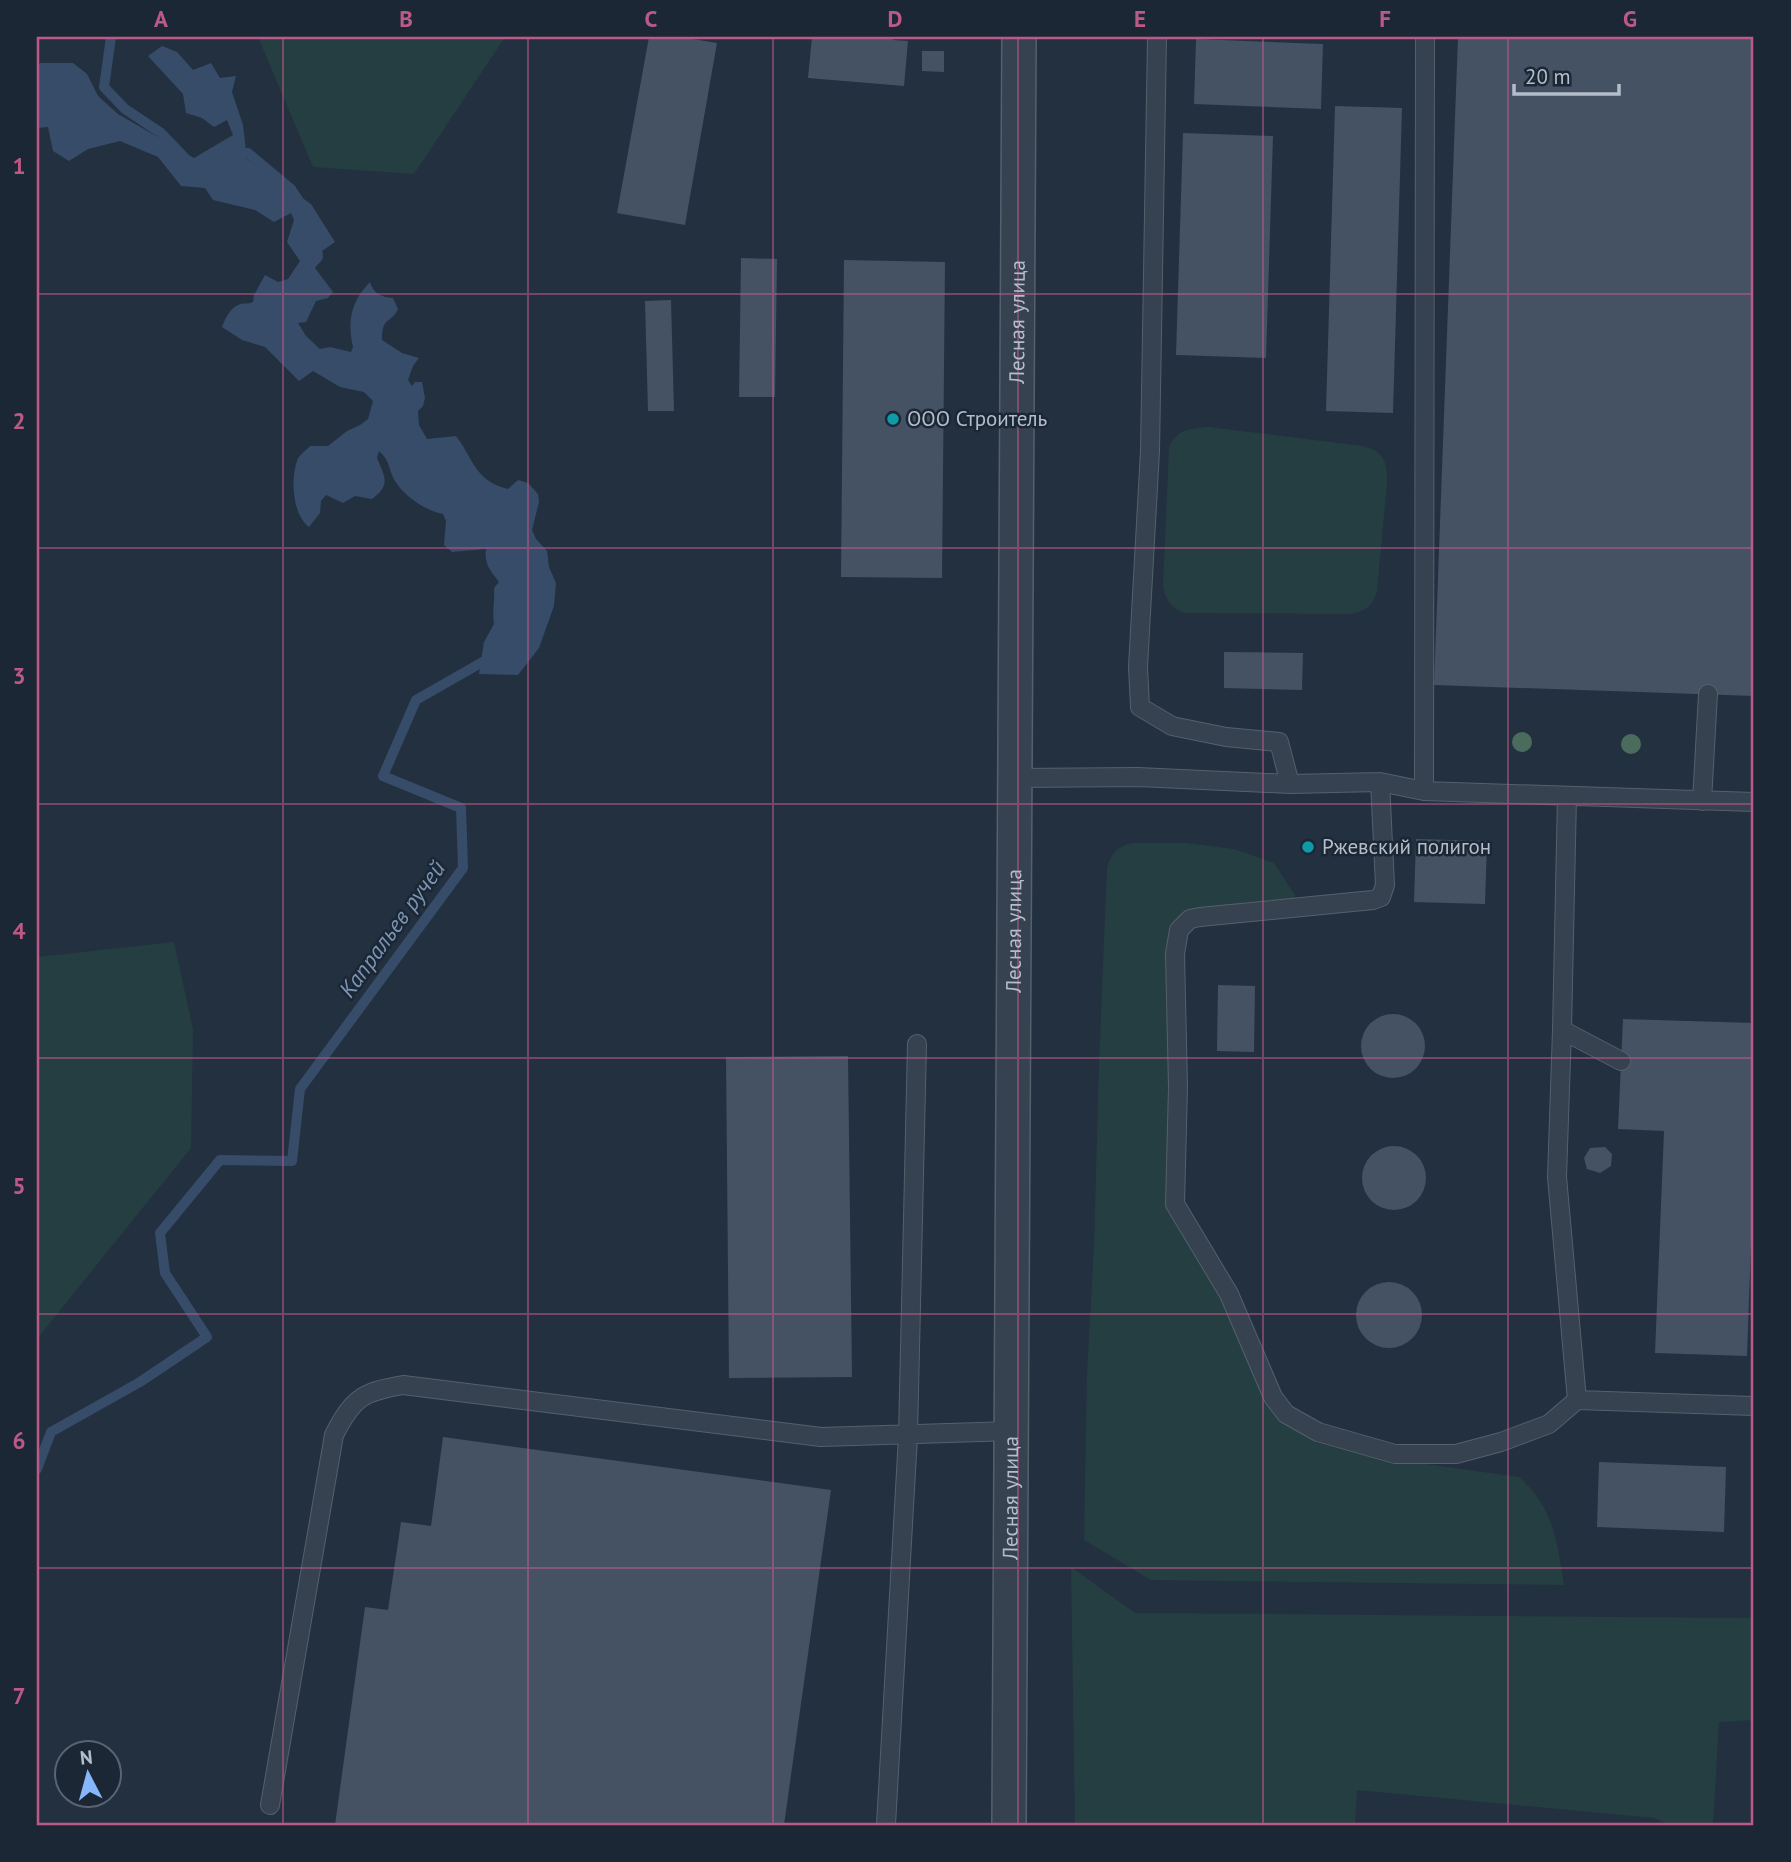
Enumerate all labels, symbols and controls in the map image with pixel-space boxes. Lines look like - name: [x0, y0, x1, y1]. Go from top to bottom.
- text: A: [154, 4, 168, 33]
- text: B: [399, 4, 413, 33]
- text: C: [645, 4, 658, 33]
- text: D: [888, 4, 902, 33]
- text: E: [1134, 4, 1146, 33]
- text: F: [1379, 4, 1391, 33]
- text: G: [1623, 4, 1637, 33]
- scale bar: [1514, 52, 1620, 96]
- text: 20 m: [1525, 63, 1571, 90]
- text: 1: [12, 151, 26, 180]
- street label: Лесная улица: [1003, 260, 1031, 385]
- place label: ООО Строитель: [907, 405, 1048, 432]
- text: 2: [12, 406, 26, 435]
- marker: ООО Строитель: [885, 411, 901, 427]
- text: 3: [12, 661, 26, 690]
- place label: Ржевский полигон: [1322, 833, 1491, 860]
- marker: Ржевский полигон: [1300, 839, 1316, 855]
- water label: Капральев ручей: [332, 854, 451, 1003]
- street label: Лесная улица: [1000, 869, 1027, 994]
- text: 4: [12, 916, 26, 945]
- text: 5: [12, 1171, 26, 1200]
- text: 6: [12, 1426, 26, 1455]
- street label: Лесная улица: [996, 1436, 1024, 1561]
- text: 7: [12, 1681, 26, 1710]
- north arrow: [52, 1740, 122, 1810]
- text: N: [79, 1745, 94, 1770]

